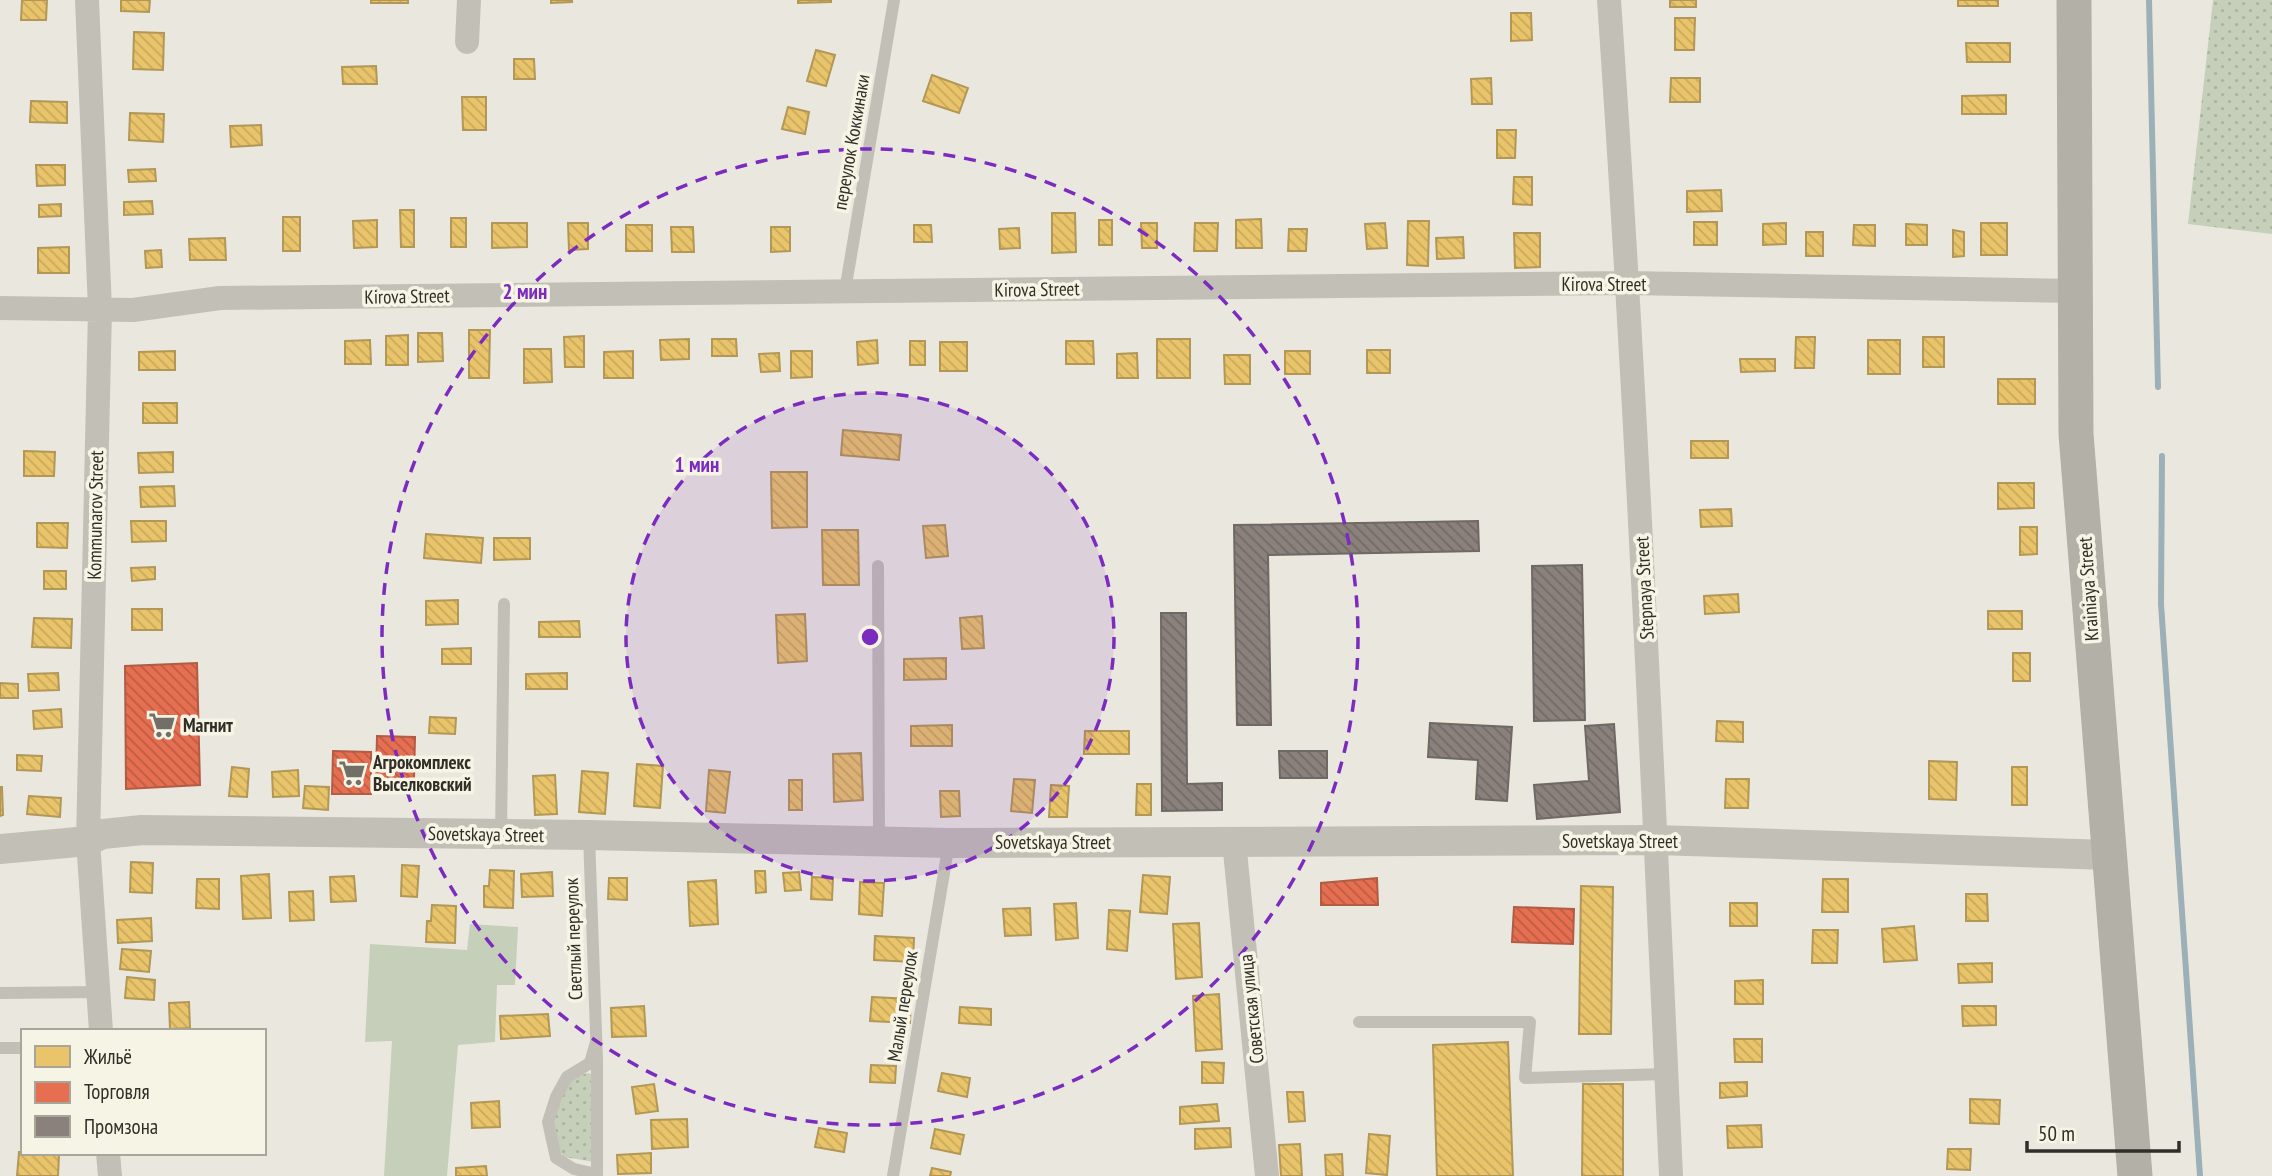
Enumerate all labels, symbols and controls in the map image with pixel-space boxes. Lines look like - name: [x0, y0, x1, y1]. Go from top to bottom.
- street label: переулок Коккинаки: [827, 72, 875, 212]
- street label: Kirova Street: [1561, 272, 1647, 296]
- street label: Kirova Street: [994, 276, 1080, 302]
- text: 2 мин: [503, 278, 547, 305]
- street label: Kirova Street: [364, 283, 450, 309]
- street label: Kommunarov Street: [82, 449, 108, 580]
- text: 1 мин: [675, 451, 719, 478]
- street label: Stepnaya Street: [1629, 535, 1659, 640]
- street label: Krainiaya Street: [2072, 535, 2104, 642]
- centre of rings: [858, 625, 882, 649]
- supermarket icon: Магнит: [147, 710, 177, 740]
- place label: Магнит: [183, 713, 233, 737]
- place label: Агрокомплекс Выселковский: [372, 750, 472, 796]
- supermarket icon: Агрокомплекс Выселковский: [337, 758, 367, 788]
- street label: Sovetskaya Street: [428, 821, 545, 847]
- street label: Sovetskaya Street: [1562, 829, 1679, 853]
- street label: Sovetskaya Street: [995, 830, 1112, 854]
- street label: Светлый переулок: [559, 877, 587, 1001]
- street label: Малый переулок: [881, 948, 923, 1063]
- street label: Советская улица: [1233, 953, 1269, 1065]
- legend: [21, 1029, 266, 1155]
- text: Жильё: [83, 1043, 132, 1070]
- text: Торговля: [84, 1078, 150, 1105]
- scale bar: [2027, 1110, 2179, 1154]
- text: Промзона: [84, 1113, 158, 1140]
- text: 50 m: [2038, 1120, 2075, 1147]

